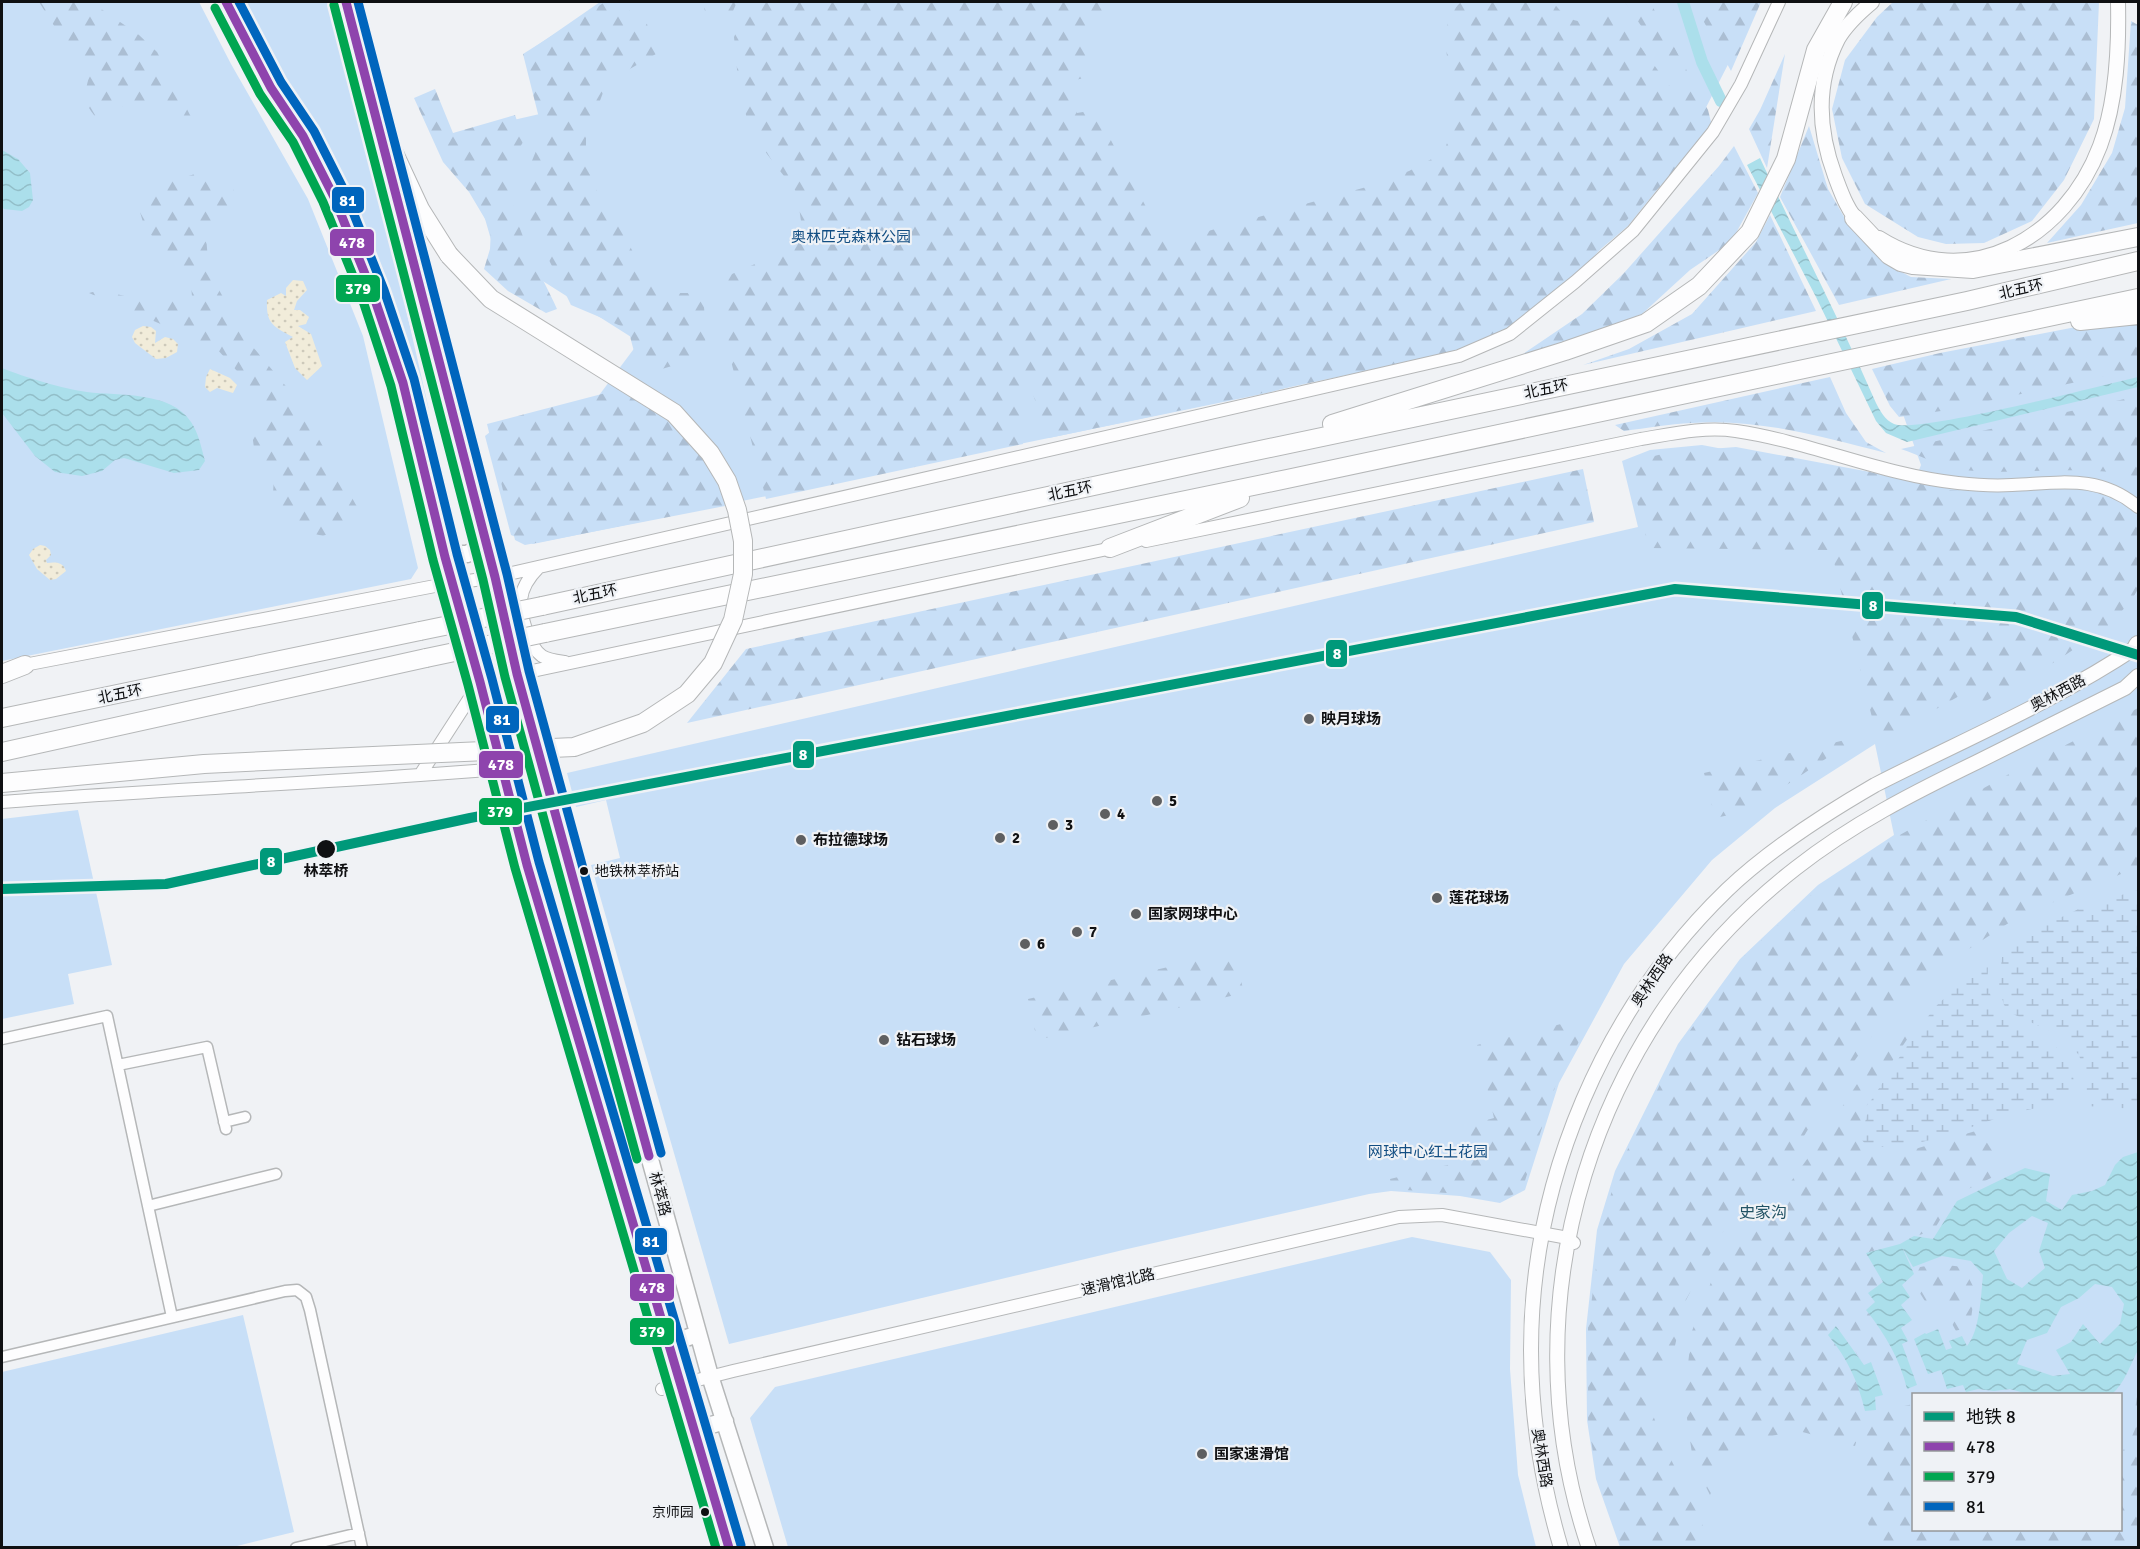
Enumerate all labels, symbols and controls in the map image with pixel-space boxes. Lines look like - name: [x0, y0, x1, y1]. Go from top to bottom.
- line badge: 81: [331, 186, 365, 214]
- text: 81: [339, 191, 357, 211]
- line badge: 478: [329, 228, 375, 257]
- park label: 奥林匹克森林公园: [791, 228, 911, 246]
- text: 478: [339, 233, 365, 253]
- line badge: 379: [335, 274, 381, 303]
- street label: 北五环: [1997, 275, 2045, 303]
- text: 379: [345, 279, 371, 299]
- street label: 北五环: [1522, 376, 1570, 402]
- street label: 北五环: [1046, 478, 1094, 504]
- street label: 北五环: [571, 581, 619, 607]
- line badge: 8: [1861, 591, 1884, 620]
- text: 8: [1869, 596, 1878, 616]
- line badge: 8: [1325, 639, 1348, 668]
- text: 8: [1333, 644, 1342, 664]
- street label: 奥林西路: [2027, 671, 2089, 715]
- street label: 北五环: [96, 681, 144, 707]
- line badge: 81: [485, 705, 520, 734]
- text: 81: [493, 710, 511, 730]
- place label: 映月球场: [1321, 710, 1381, 728]
- marker: 映月球场: [1302, 712, 1316, 726]
- line badge: 8: [792, 740, 815, 769]
- text: 8: [799, 745, 808, 765]
- line badge: 478: [478, 750, 524, 779]
- text: 478: [488, 755, 514, 775]
- place label: 5: [1169, 792, 1177, 810]
- marker: 5: [1150, 794, 1164, 808]
- line badge: 379: [478, 797, 523, 826]
- text: 379: [487, 802, 513, 822]
- place label: 4: [1117, 805, 1125, 823]
- marker: 4: [1098, 807, 1112, 821]
- place label: 3: [1065, 816, 1073, 834]
- marker: 3: [1046, 818, 1060, 832]
- place label: 2: [1012, 829, 1020, 847]
- place label: 布拉德球场: [813, 831, 888, 849]
- marker: 2: [993, 831, 1007, 845]
- marker: 布拉德球场: [794, 833, 808, 847]
- marker: 林萃桥: [315, 838, 337, 860]
- line badge: 8: [259, 847, 283, 876]
- text: 8: [267, 852, 276, 872]
- place label: 林萃桥: [303, 862, 349, 880]
- place label: 地铁林萃桥站: [595, 863, 679, 880]
- marker: 地铁林萃桥站: [578, 865, 590, 877]
- place label: 莲花球场: [1449, 889, 1509, 907]
- marker: 莲花球场: [1430, 891, 1444, 905]
- place label: 国家网球中心: [1148, 905, 1238, 923]
- marker: 国家网球中心: [1129, 907, 1143, 921]
- place label: 7: [1089, 923, 1097, 941]
- marker: 7: [1070, 925, 1084, 939]
- place label: 6: [1037, 935, 1045, 953]
- marker: 6: [1018, 937, 1032, 951]
- street label: 奥林西路: [1628, 950, 1676, 1010]
- place label: 钻石球场: [896, 1031, 956, 1049]
- marker: 钻石球场: [877, 1033, 891, 1047]
- park label: 网球中心红土花园: [1368, 1143, 1488, 1161]
- street label: 林萃路: [645, 1170, 675, 1218]
- district label: 史家沟: [1739, 1203, 1787, 1223]
- line badge: 81: [634, 1227, 668, 1256]
- text: 81: [642, 1232, 660, 1252]
- street label: 速滑馆北路: [1079, 1265, 1157, 1299]
- line badge: 478: [629, 1273, 675, 1302]
- text: 478: [639, 1278, 665, 1298]
- line badge: 379: [629, 1317, 675, 1346]
- text: 379: [639, 1322, 665, 1342]
- legend: [1912, 1393, 2122, 1531]
- text: 地铁 8: [1966, 1406, 2016, 1428]
- street label: 奥林西路: [1528, 1427, 1556, 1489]
- text: 478: [1966, 1436, 1995, 1458]
- place label: 国家速滑馆: [1214, 1445, 1289, 1463]
- marker: 国家速滑馆: [1195, 1447, 1209, 1461]
- text: 379: [1966, 1466, 1995, 1488]
- text: 81: [1966, 1496, 1985, 1518]
- place label: 京师园: [652, 1504, 694, 1521]
- marker: 京师园: [699, 1506, 711, 1518]

